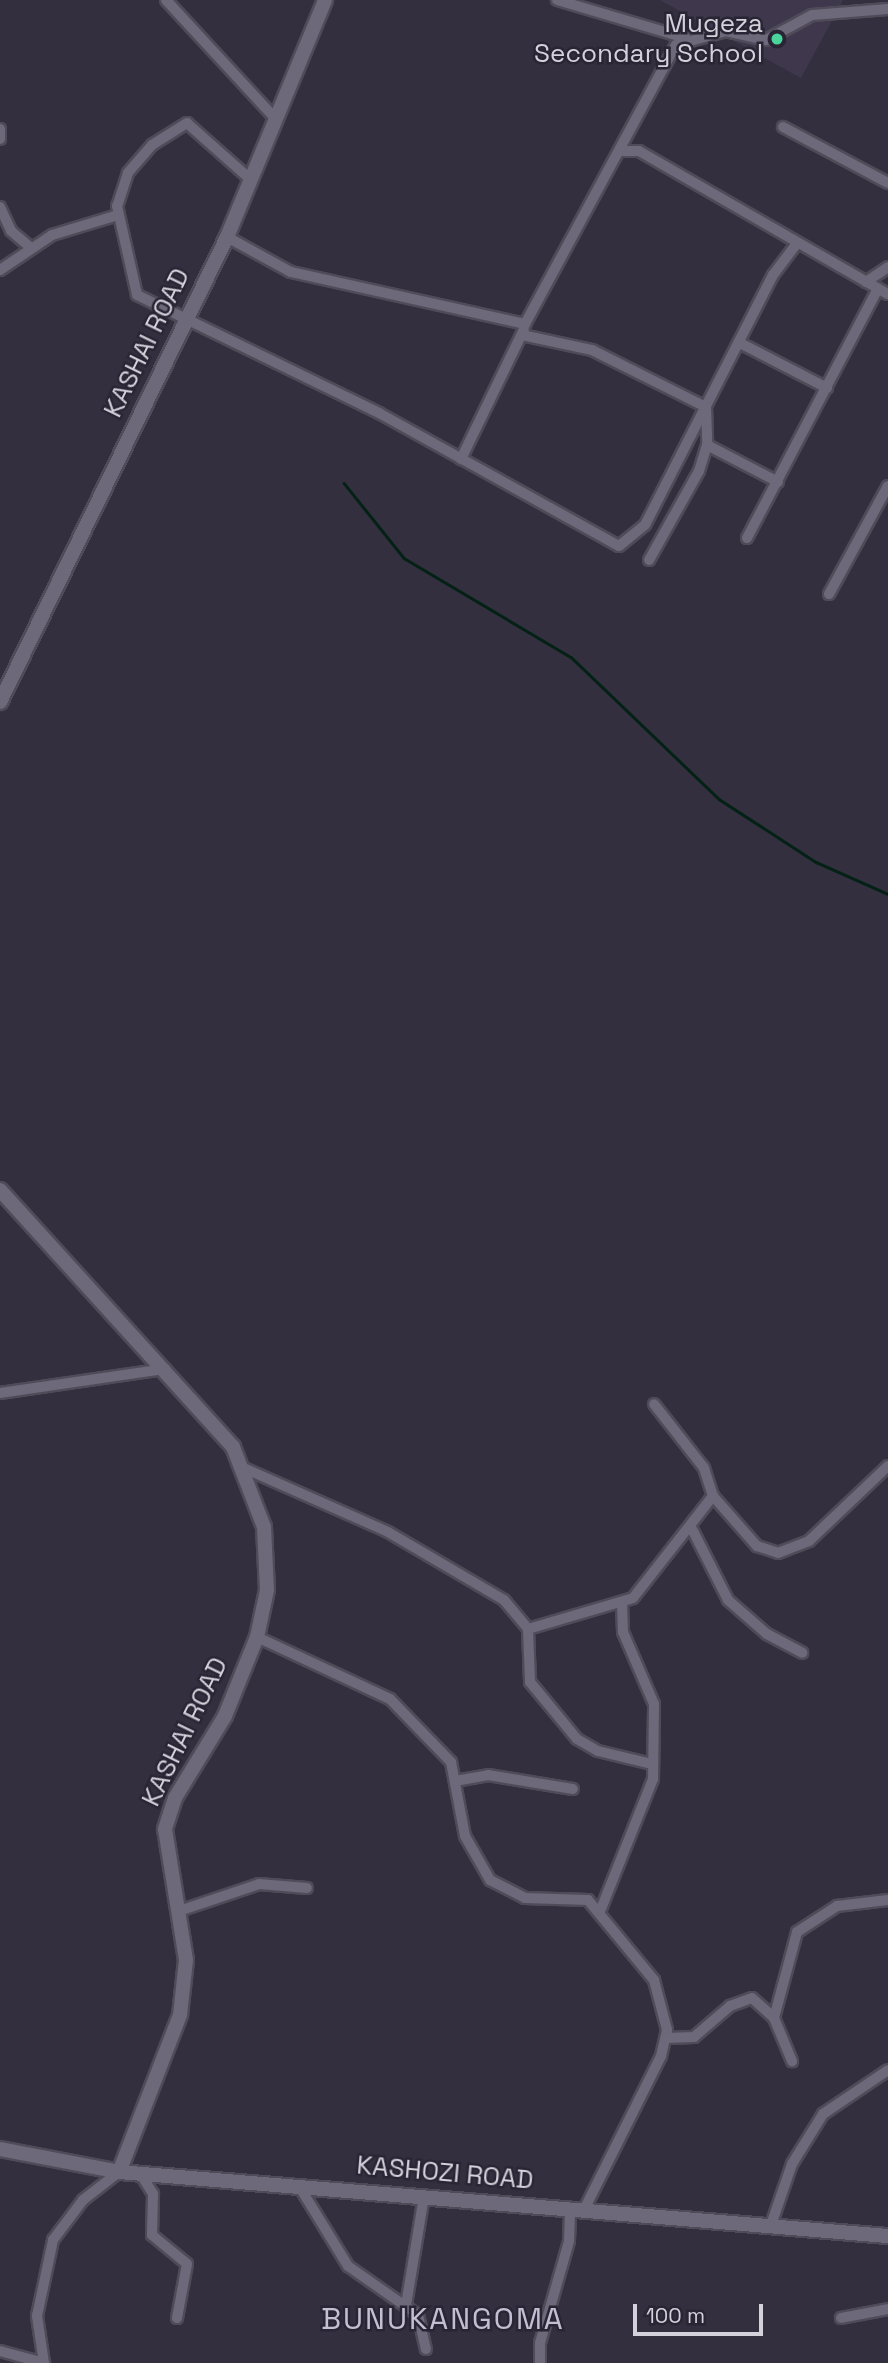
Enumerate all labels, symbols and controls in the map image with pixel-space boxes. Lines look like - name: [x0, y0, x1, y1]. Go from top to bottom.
- place label: Mugeza Secondary School: [534, 8, 763, 70]
- marker: Mugeza Secondary School: [769, 31, 785, 47]
- street label: KASHAI ROAD: [98, 263, 196, 423]
- street label: KASHAI ROAD: [136, 1652, 234, 1812]
- street label: KASHOZI ROAD: [355, 2150, 535, 2196]
- scale bar: [636, 2290, 766, 2334]
- district label: BUNUKANGOMA: [323, 2301, 563, 2337]
- text: 100 m: [646, 2302, 705, 2329]

